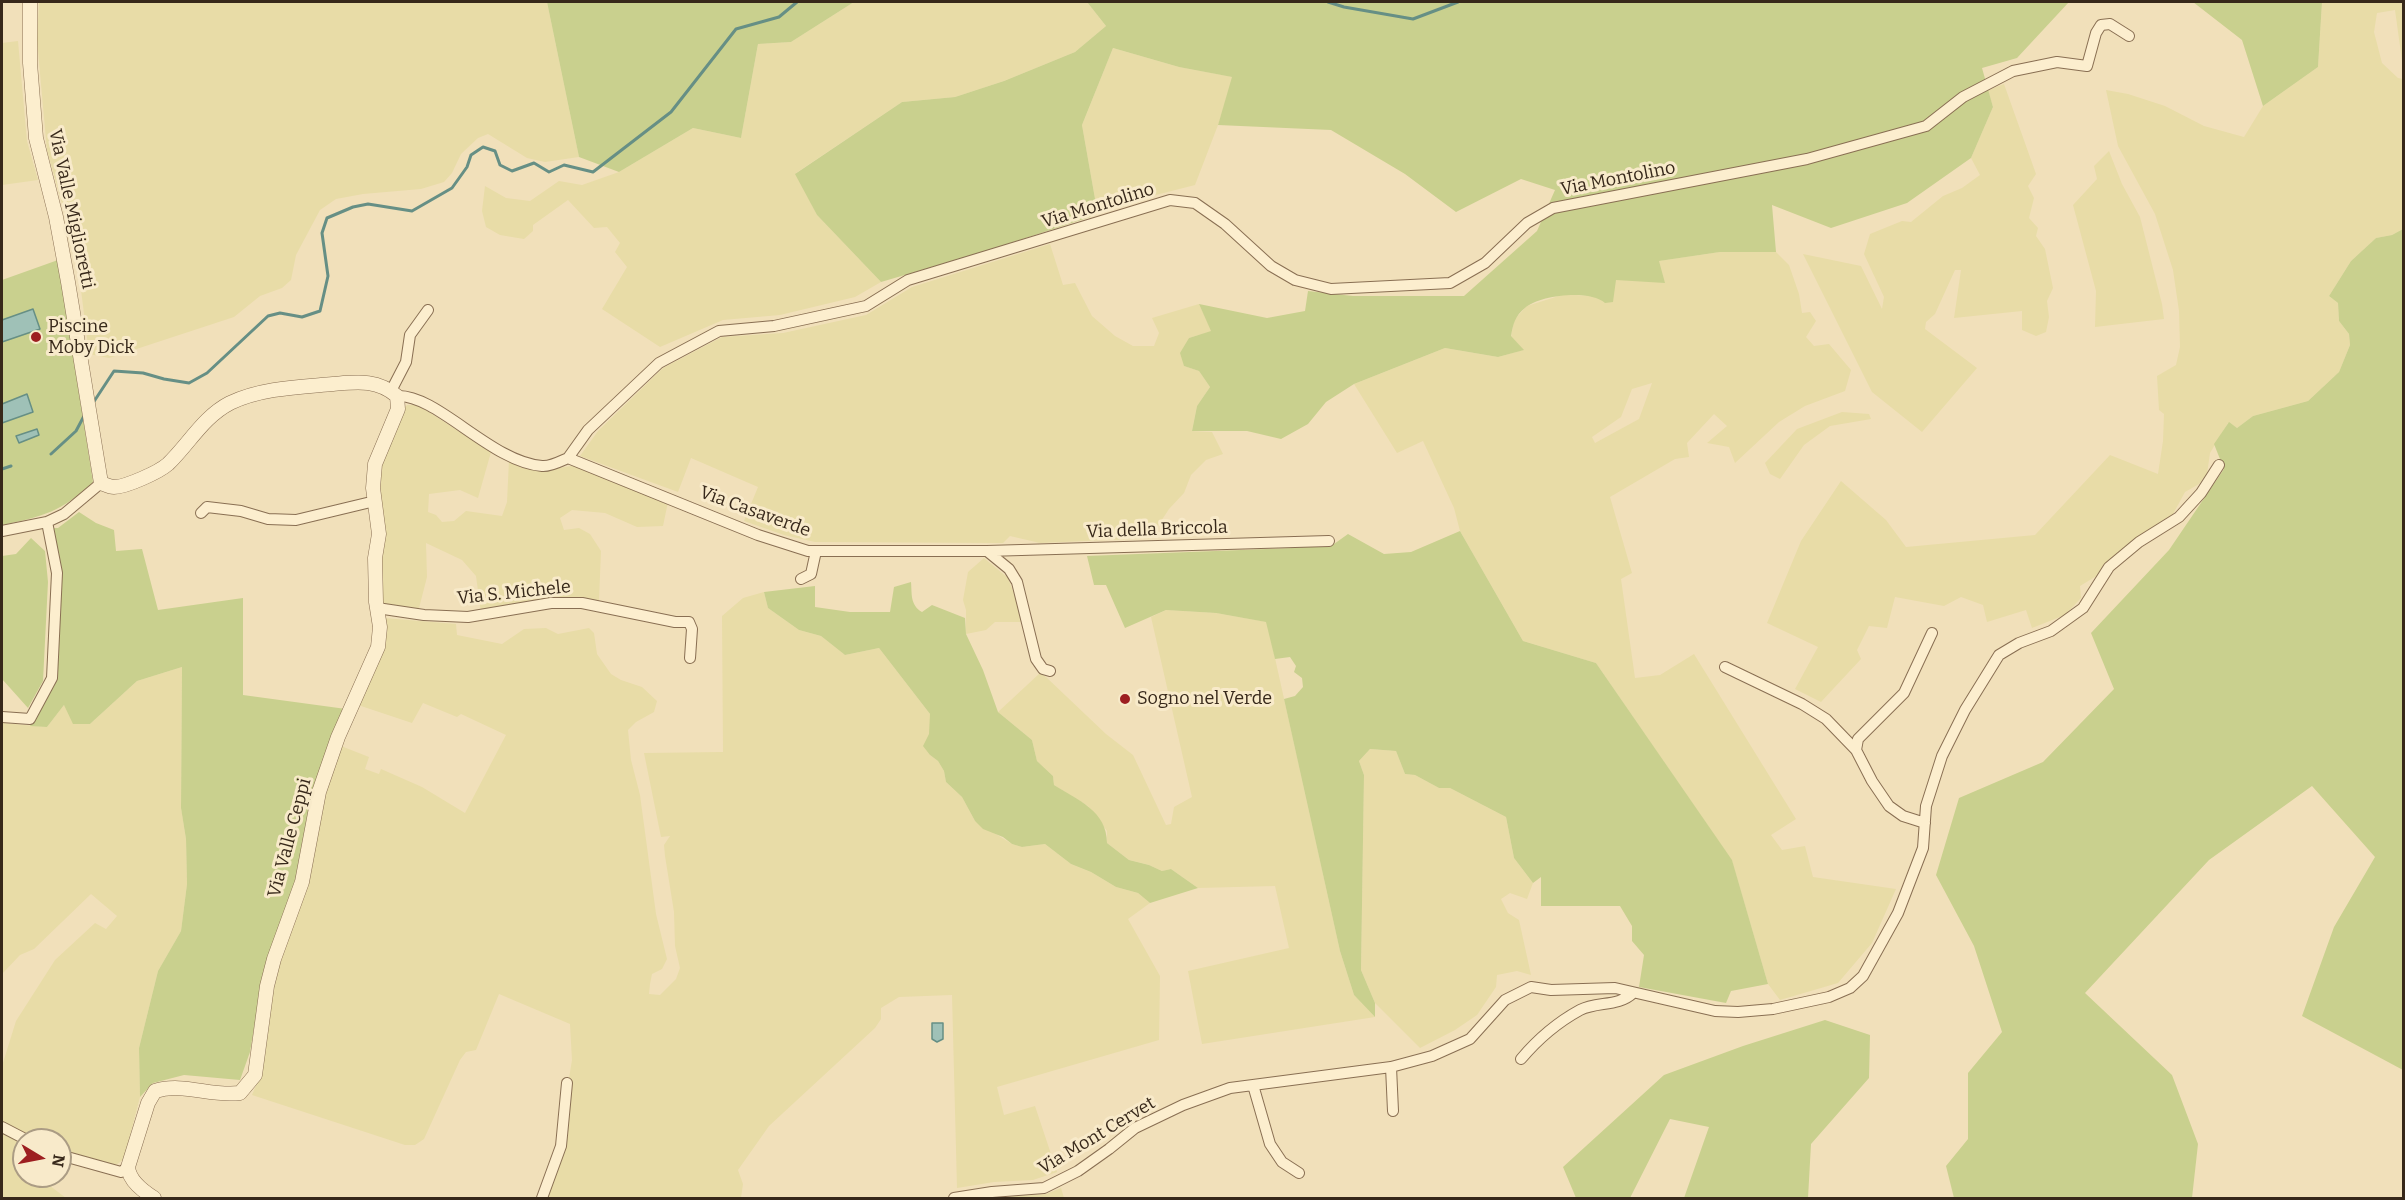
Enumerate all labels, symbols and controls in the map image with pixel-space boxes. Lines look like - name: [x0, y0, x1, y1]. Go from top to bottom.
- street label: Via Valle Miglioretti: [44, 127, 98, 291]
- street label: Via Montolino: [1559, 157, 1677, 201]
- street label: Via Montolino: [1039, 179, 1157, 233]
- place label: Piscine Moby Dick: [48, 316, 134, 358]
- marker: Piscine Moby Dick: [29, 330, 43, 344]
- street label: Via Casaverde: [697, 482, 813, 542]
- street label: Via della Briccola: [1086, 517, 1228, 543]
- street label: Via S. Michele: [456, 576, 572, 610]
- place label: Sogno nel Verde: [1137, 688, 1272, 710]
- marker: Sogno nel Verde: [1118, 692, 1132, 706]
- street label: Via Valle Ceppi: [264, 776, 316, 900]
- street label: Via Mont Cervet: [1035, 1093, 1159, 1179]
- north arrow: [12, 1128, 72, 1188]
- text: N: [48, 1153, 69, 1169]

